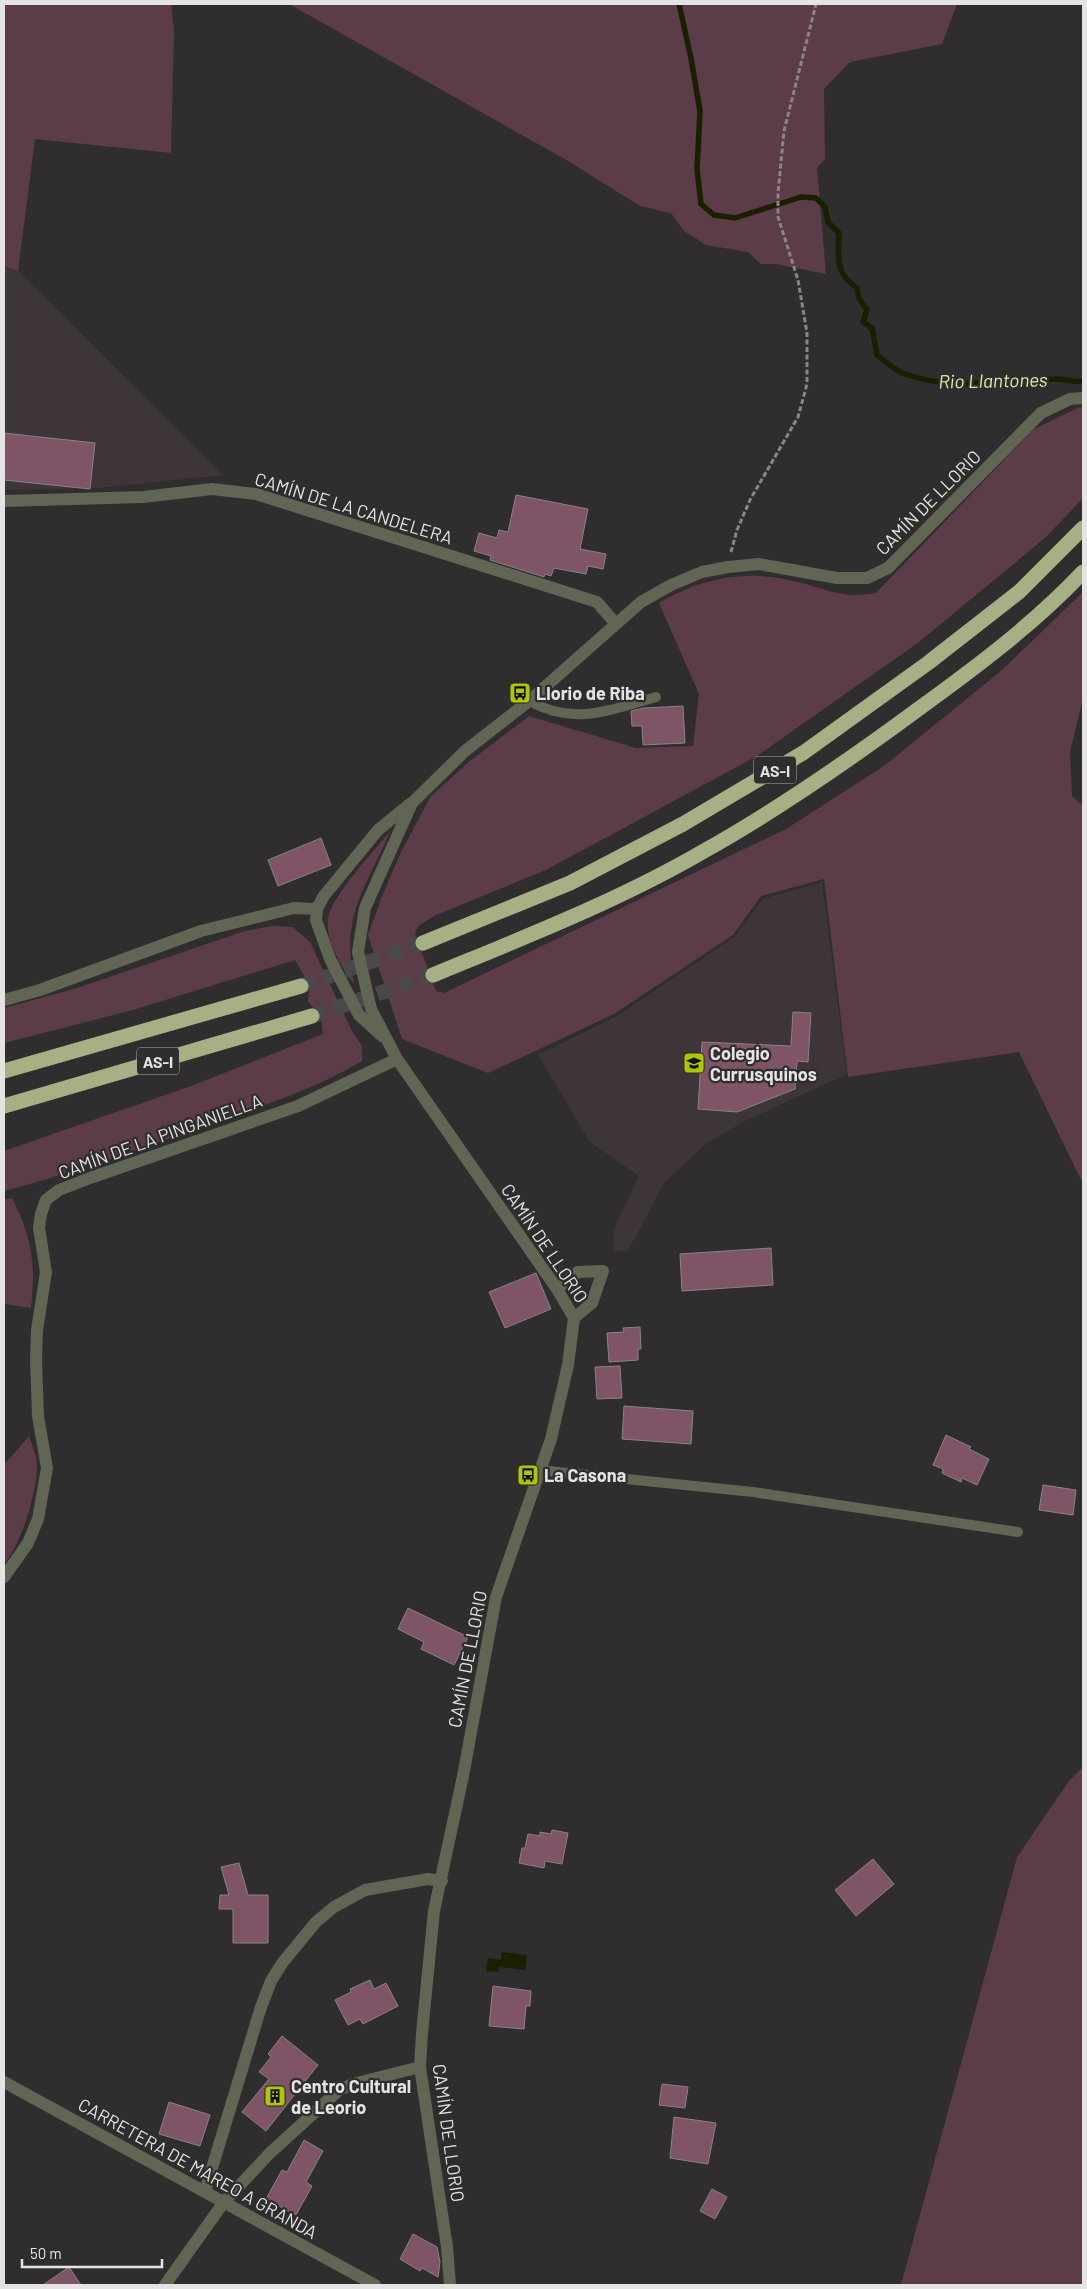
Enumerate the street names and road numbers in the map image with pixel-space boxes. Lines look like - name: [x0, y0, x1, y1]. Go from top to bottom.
- street label: CAMÍN DE LLORIO: [871, 445, 985, 559]
- street label: CAMÍN DE LA CANDELERA: [252, 467, 456, 549]
- road number: AS-I: [754, 756, 796, 784]
- road number: AS-I: [137, 1048, 179, 1074]
- street label: CAMÍN DE LA PINGANIELLA: [55, 1089, 265, 1183]
- street label: CAMÍN DE LLORIO: [497, 1179, 593, 1307]
- street label: CAMÍN DE LLORIO: [443, 1589, 491, 1729]
- street label: CAMÍN DE LLORIO: [428, 2063, 470, 2203]
- street label: CARRETERA DE MAREO A GRANDA: [75, 2093, 321, 2243]

